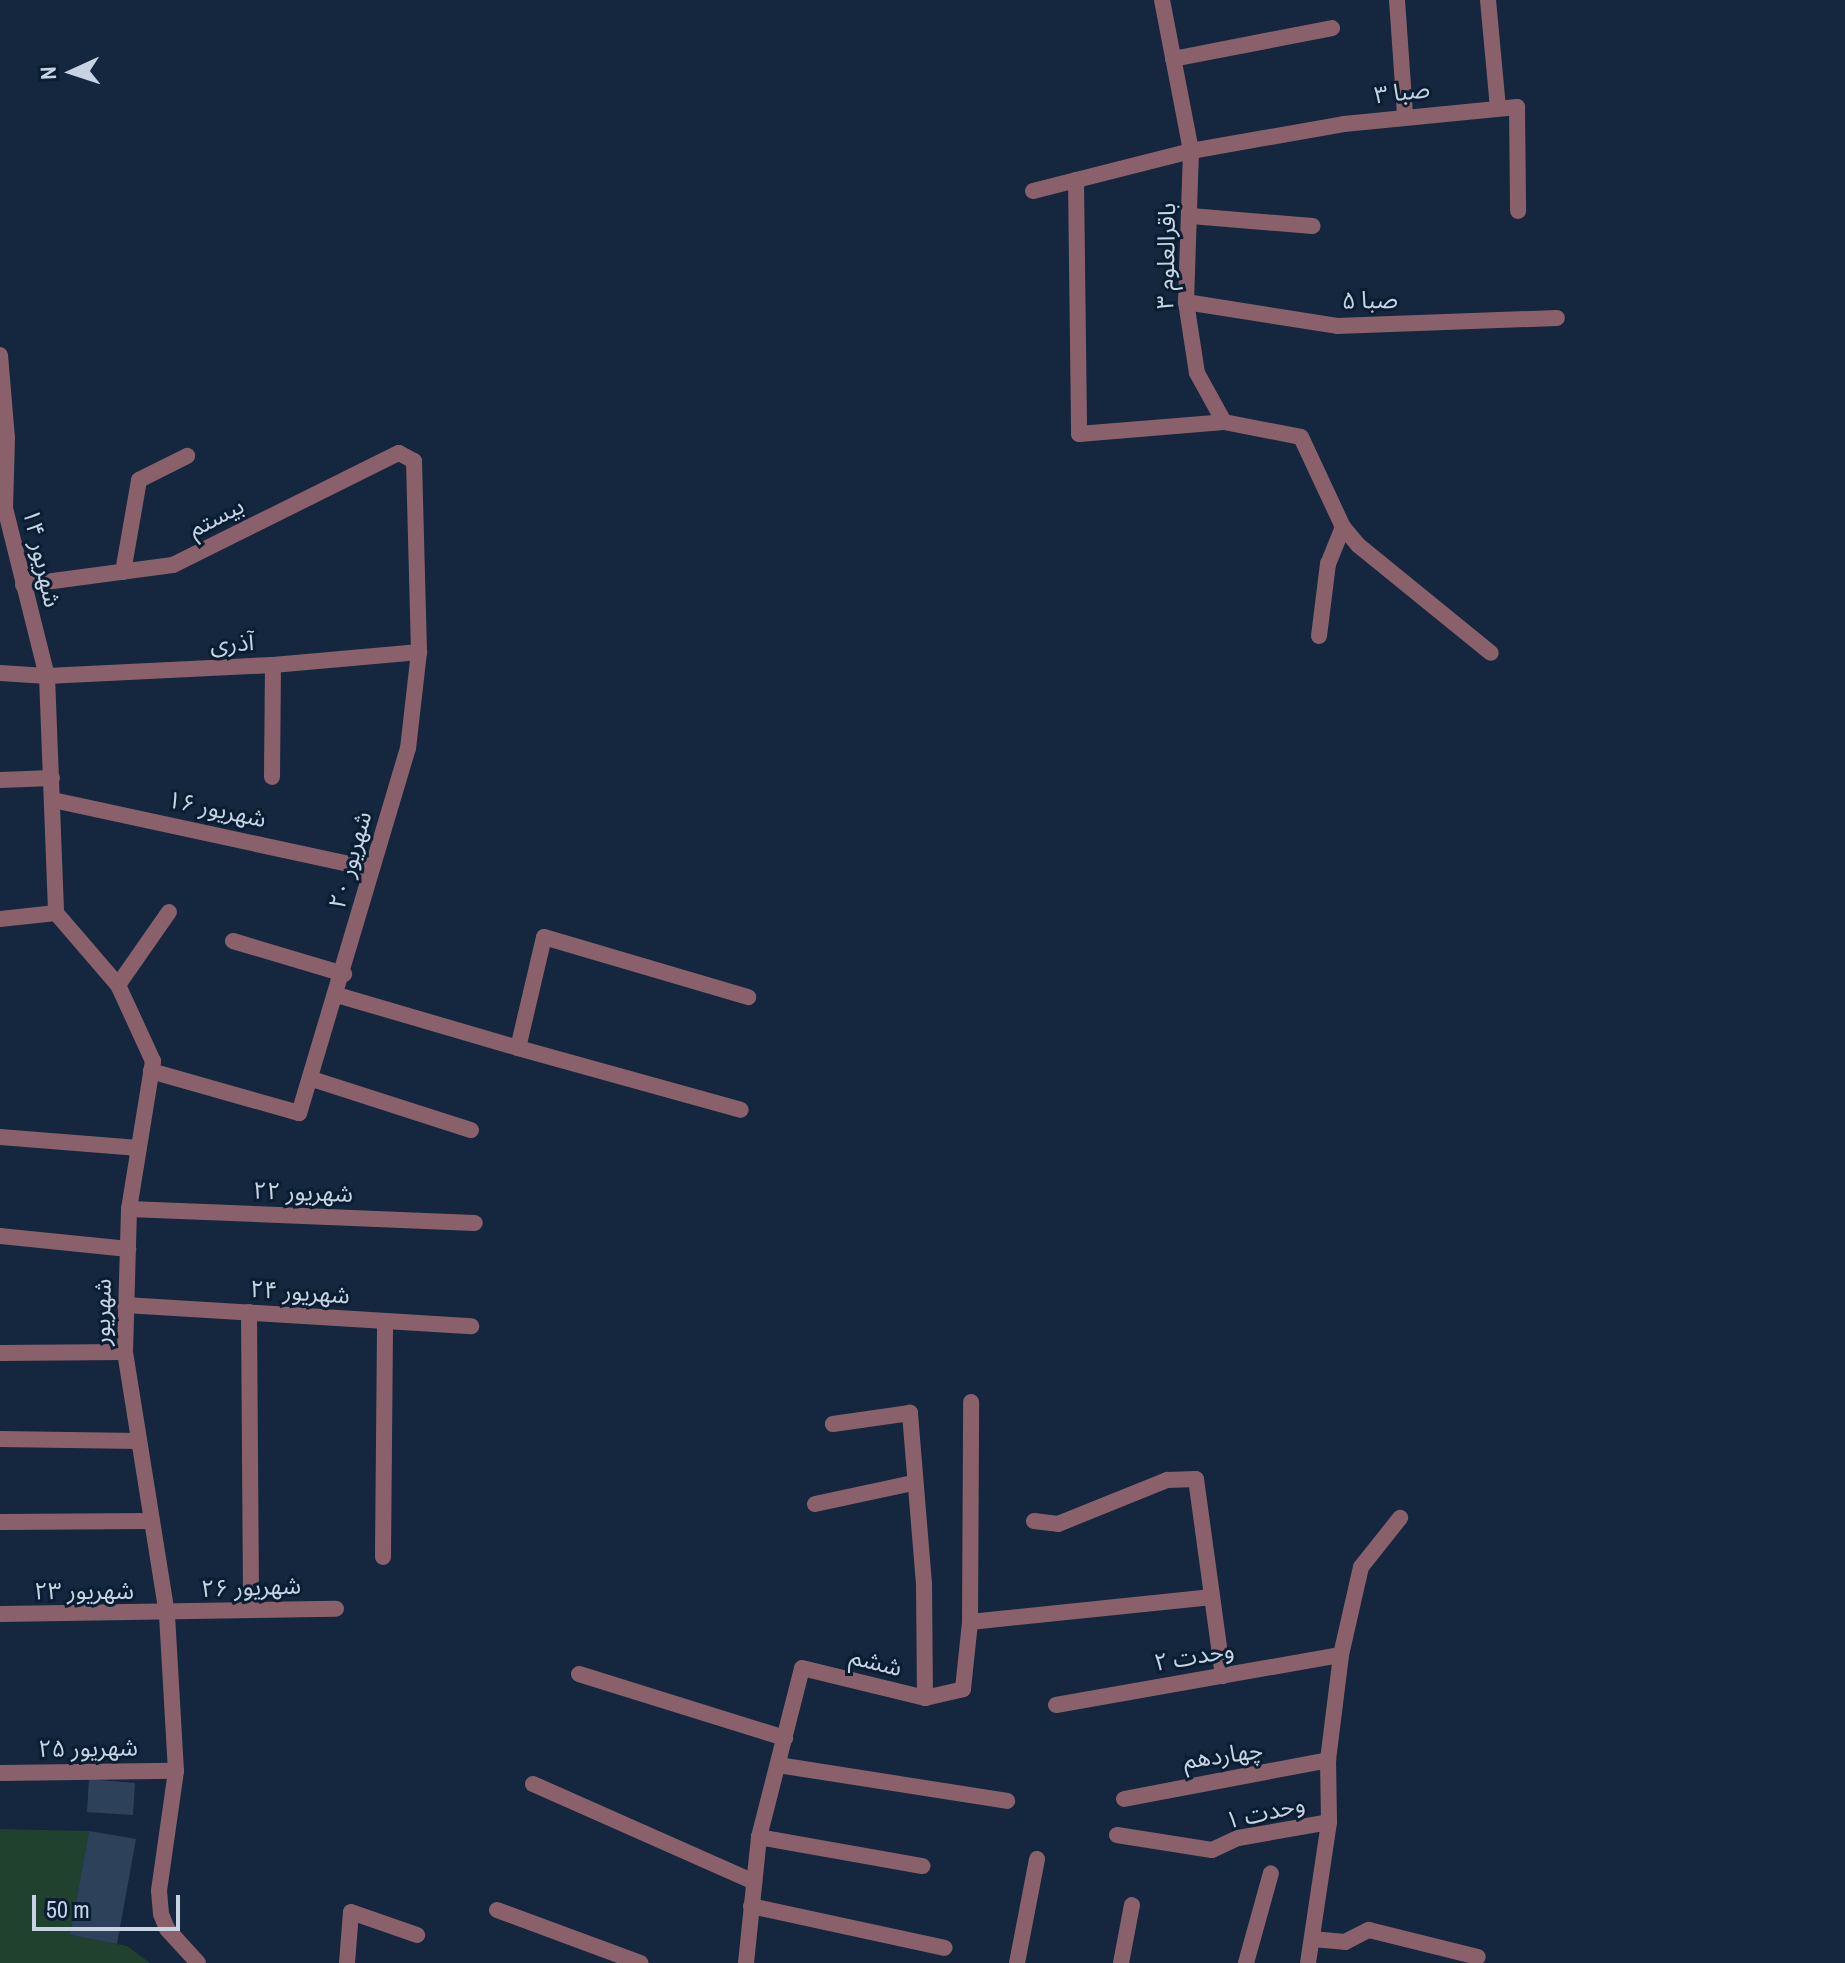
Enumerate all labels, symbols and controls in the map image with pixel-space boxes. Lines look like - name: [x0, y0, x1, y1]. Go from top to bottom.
- north arrow: [32, 32, 112, 112]
- text: N: [33, 66, 63, 81]
- street label: صبا ۳: [1372, 74, 1432, 110]
- street label: باقرالعلوم ۳: [1151, 202, 1181, 310]
- street label: صبا ۵: [1342, 285, 1398, 315]
- street label: بیستم: [184, 491, 248, 543]
- street label: شهریور ۱۴: [17, 506, 67, 610]
- street label: آذری: [209, 627, 255, 659]
- street label: شهریور ۱۶: [165, 785, 269, 833]
- street label: شهریور ۲۰: [322, 808, 378, 912]
- street label: شهریور ۲۲: [253, 1176, 353, 1208]
- street label: شهریور ۲۴: [249, 1274, 351, 1310]
- street label: شهریور: [87, 1278, 117, 1346]
- street label: شهریور ۲۶: [201, 1571, 301, 1603]
- street label: شهریور ۲۳: [34, 1577, 134, 1605]
- street label: وحدت ۲: [1152, 1635, 1236, 1677]
- street label: ششم: [847, 1642, 905, 1682]
- street label: شهریور ۲۵: [38, 1733, 138, 1763]
- street label: چهاردهم: [1181, 1735, 1265, 1775]
- street label: وحدت ۱: [1222, 1789, 1308, 1835]
- scale bar: [36, 1879, 184, 1929]
- text: 50 m: [46, 1893, 90, 1925]

